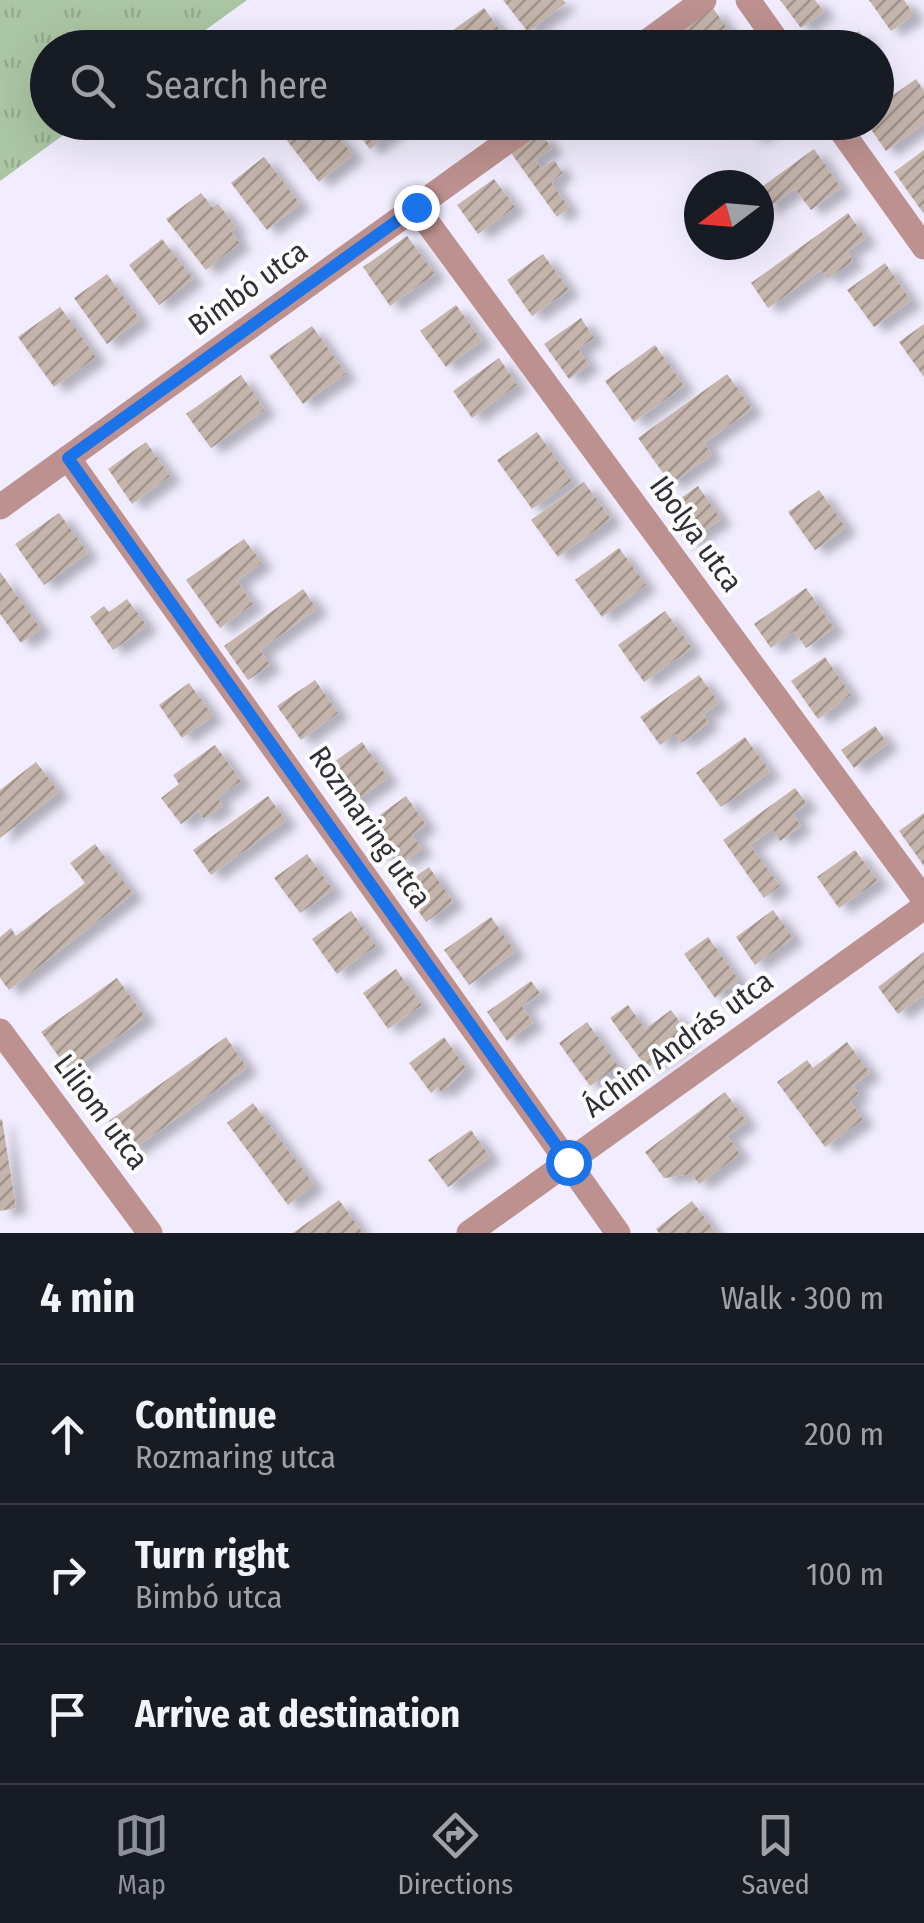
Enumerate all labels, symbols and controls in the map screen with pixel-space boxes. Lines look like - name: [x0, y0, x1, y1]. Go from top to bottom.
- search box: [30, 30, 894, 140]
- icon: search: [65, 58, 120, 113]
- text: Search here: [145, 62, 328, 108]
- north arrow: [684, 170, 774, 260]
- route end: [394, 185, 440, 231]
- street label: Bimbó utca: [182, 233, 314, 343]
- street label: Ibolya utca: [642, 469, 750, 599]
- street label: Rozmaring utca: [301, 740, 439, 914]
- street label: Áchim András utca: [576, 963, 780, 1125]
- street label: Liliom utca: [46, 1047, 156, 1177]
- route start: [546, 1140, 592, 1186]
- text: 4 min: [40, 1273, 135, 1323]
- text: Walk · 300 m: [721, 1279, 884, 1317]
- text: Continue: [135, 1392, 276, 1438]
- icon: ahead: [40, 1407, 95, 1462]
- text: 200 m: [804, 1415, 884, 1453]
- text: Rozmaring utca: [135, 1438, 336, 1476]
- text: Turn right: [135, 1532, 289, 1578]
- icon: right: [40, 1547, 95, 1602]
- text: 100 m: [806, 1555, 884, 1593]
- text: Bimbó utca: [135, 1578, 282, 1616]
- icon: arrive: [40, 1687, 95, 1742]
- text: Arrive at destination: [135, 1691, 460, 1737]
- tab: Map: [114, 1808, 169, 1901]
- tab: Directions: [397, 1808, 513, 1901]
- tab: Saved: [741, 1808, 810, 1901]

